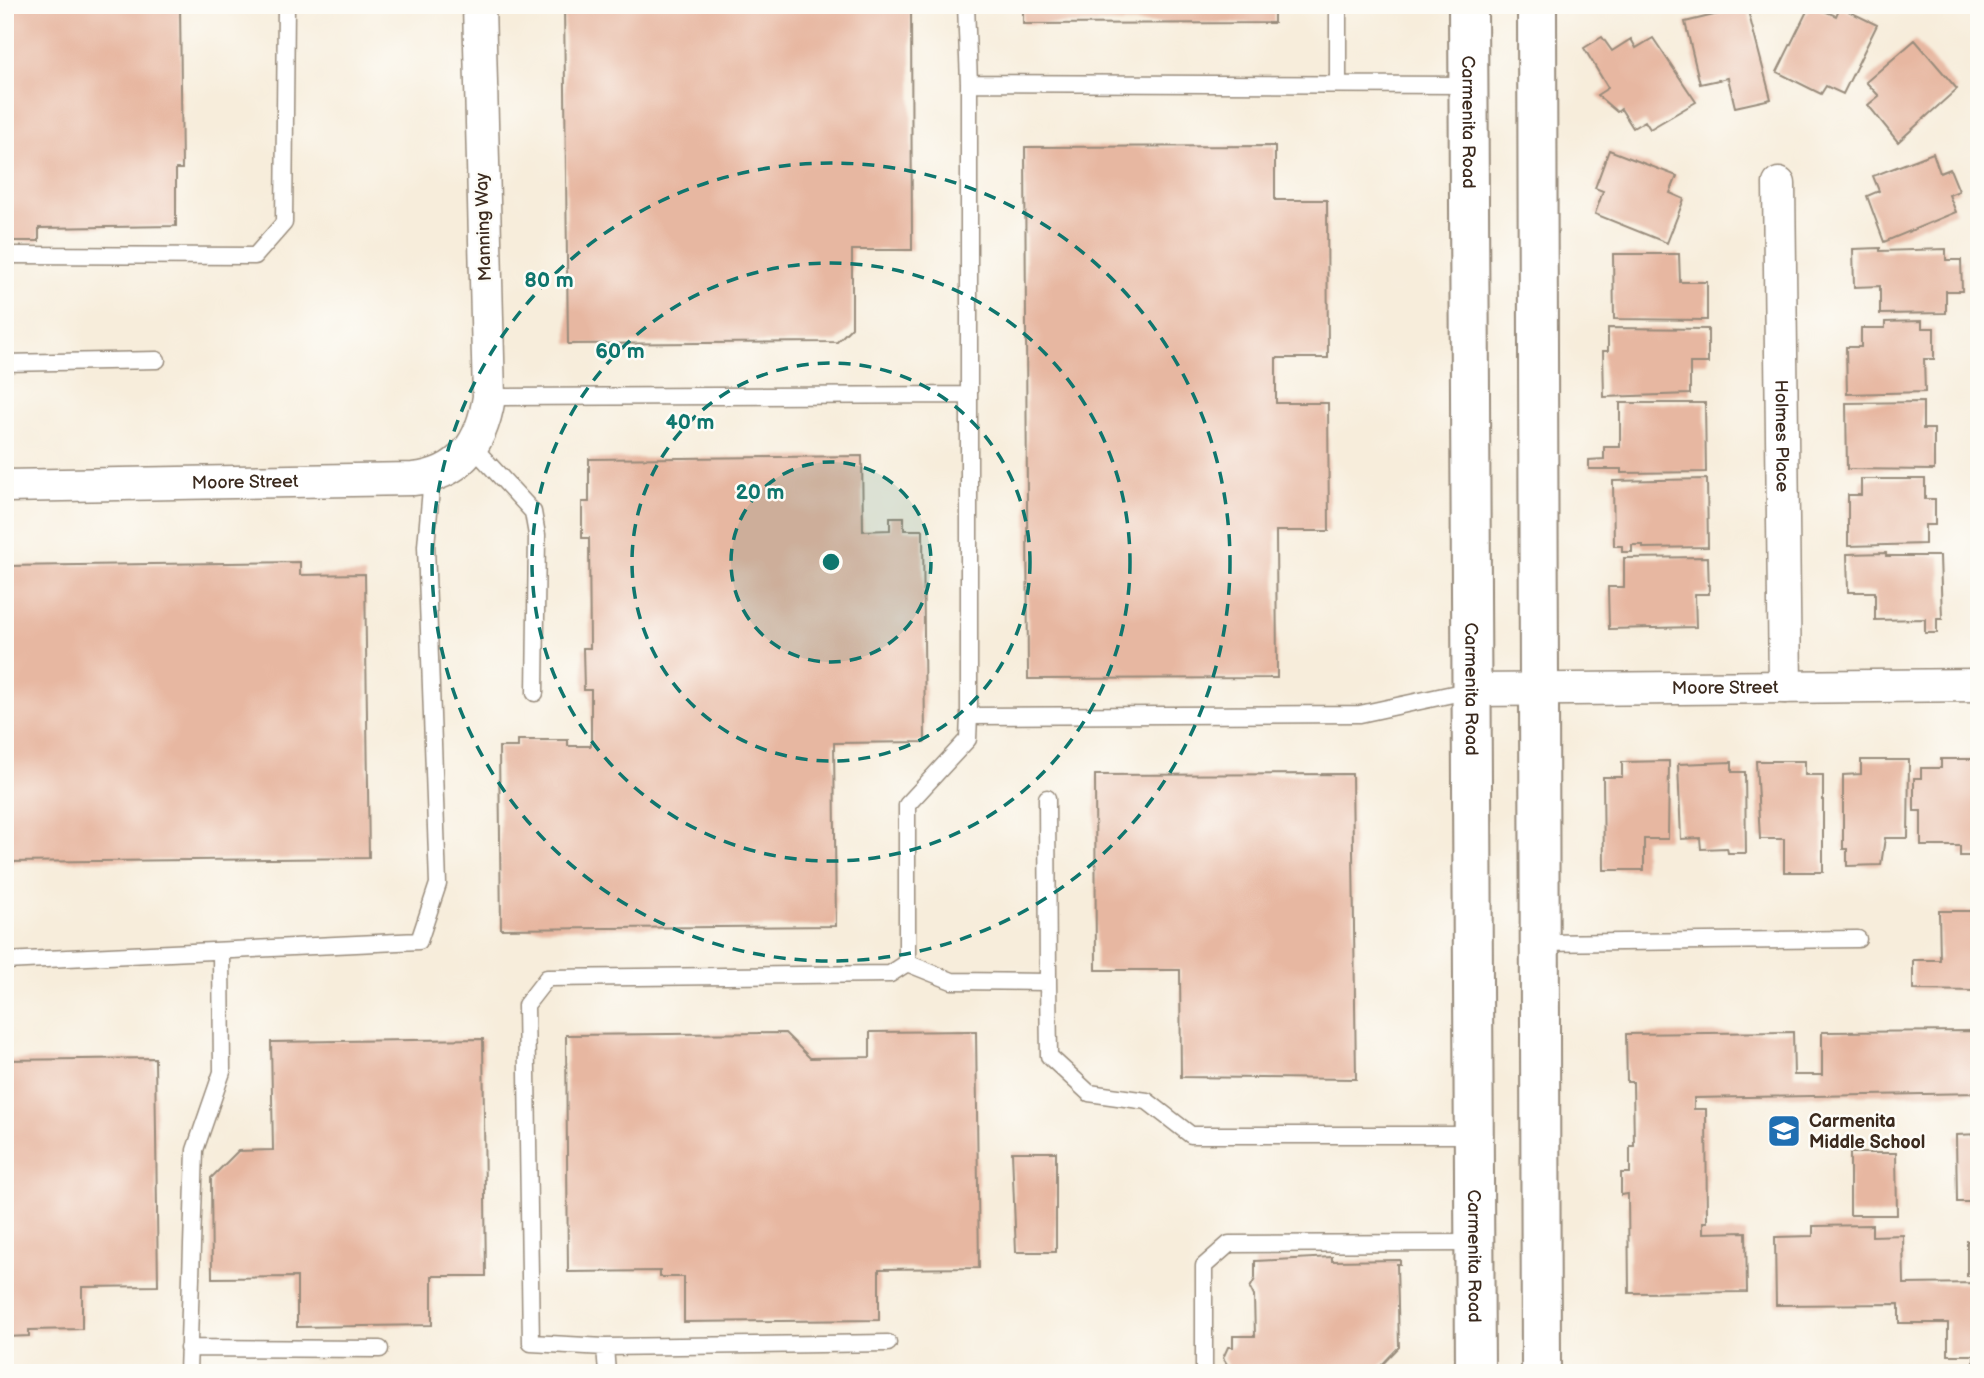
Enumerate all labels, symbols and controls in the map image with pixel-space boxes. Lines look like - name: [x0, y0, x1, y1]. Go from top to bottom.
- street label: Carmenita Road: [1457, 55, 1479, 189]
- street label: Manning Way: [471, 171, 496, 282]
- text: 80 m: [524, 268, 574, 293]
- text: 60 m: [595, 339, 645, 364]
- street label: Holmes Place: [1770, 380, 1793, 493]
- text: 40 m: [665, 410, 715, 435]
- street label: Moore Street: [191, 471, 299, 494]
- text: 20 m: [736, 480, 784, 505]
- centre of rings: [819, 550, 843, 574]
- street label: Carmenita Road: [1460, 622, 1482, 756]
- street label: Moore Street: [1671, 677, 1779, 699]
- place label: Carmenita Middle School: [1809, 1111, 1925, 1153]
- school or university icon: Carmenita Middle School: [1765, 1112, 1803, 1150]
- street label: Carmenita Road: [1463, 1189, 1485, 1323]

